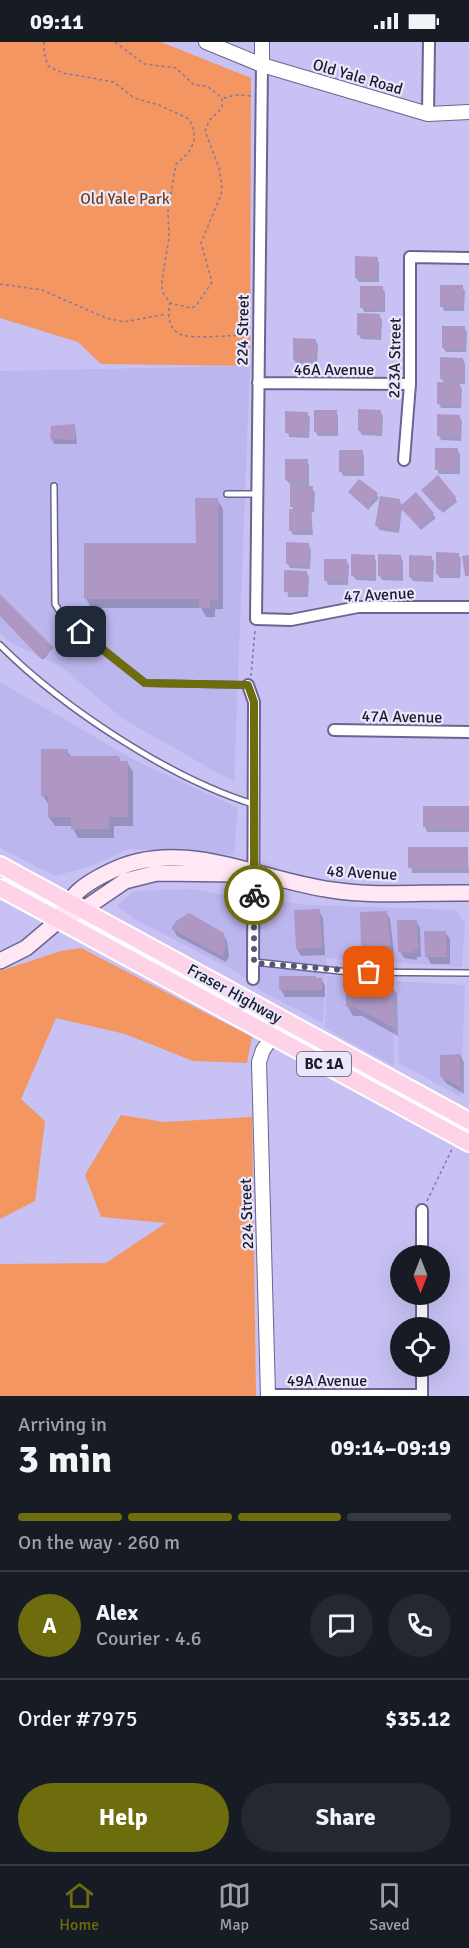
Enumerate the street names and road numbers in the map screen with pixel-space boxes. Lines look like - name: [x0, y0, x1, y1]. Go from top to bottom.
- street label: Old Yale Road: [310, 55, 405, 99]
- street label: 224 Street: [232, 294, 254, 366]
- street label: 223A Street: [384, 317, 406, 399]
- street label: 46A Avenue: [294, 360, 374, 380]
- street label: 47 Avenue: [343, 583, 415, 607]
- street label: 47A Avenue: [361, 706, 442, 728]
- street label: 48 Avenue: [326, 861, 398, 885]
- street label: Fraser Highway: [184, 960, 286, 1028]
- road number: BC 1A: [297, 1052, 351, 1076]
- street label: 224 Street: [236, 1178, 258, 1250]
- street label: 49A Avenue: [287, 1371, 367, 1391]

